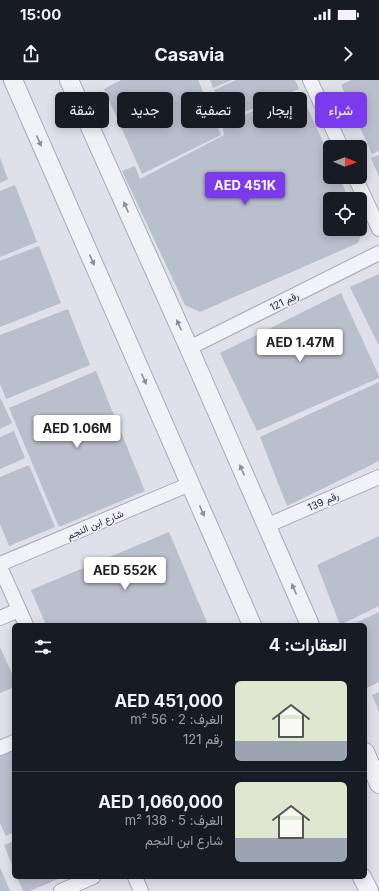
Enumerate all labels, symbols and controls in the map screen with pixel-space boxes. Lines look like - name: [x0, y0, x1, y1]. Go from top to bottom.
- text: 15:00: [20, 5, 61, 24]
- icon: share: [20, 43, 42, 65]
- icon: forward: [337, 43, 359, 65]
- text: Casavia: [154, 44, 225, 65]
- chip: شقة: [55, 92, 109, 128]
- chip: جديد: [117, 92, 173, 128]
- chip: تصفية: [181, 92, 245, 128]
- chip: إيجار: [253, 92, 307, 128]
- chip: شراء: [315, 92, 367, 128]
- one-way arrow: [37, 136, 43, 148]
- north arrow: [323, 140, 367, 184]
- map controls: [323, 140, 367, 236]
- pin: AED 451K: [204, 172, 286, 206]
- text: AED 451K: [214, 177, 276, 193]
- button: locate: [323, 192, 367, 236]
- one-way arrow: [122, 200, 128, 212]
- one-way arrow: [89, 255, 95, 266]
- street label: رقم 121: [268, 289, 301, 314]
- one-way arrow: [176, 320, 182, 331]
- pin: AED 1.47M: [254, 329, 346, 363]
- text: AED 1.47M: [266, 334, 334, 350]
- one-way arrow: [141, 374, 147, 385]
- pin: AED 1.06M: [31, 415, 123, 449]
- text: AED 1.06M: [43, 420, 111, 436]
- one-way arrow: [239, 465, 245, 476]
- street label: رقم 139: [306, 489, 341, 514]
- one-way arrow: [199, 506, 205, 517]
- street label: شارع ابن النجم: [65, 507, 125, 542]
- pin: AED 552K: [84, 557, 166, 591]
- text: AED 552K: [93, 562, 157, 578]
- one-way arrow: [291, 584, 297, 595]
- text: العقارات: 4: [269, 635, 347, 655]
- icon: filters: [32, 636, 54, 658]
- text: AED 451,000: [114, 691, 223, 711]
- icon: home: [267, 697, 315, 745]
- text: الغرف: 2 · 56 m²: [130, 711, 223, 727]
- text: رقم 121: [183, 731, 223, 747]
- text: AED 1,060,000: [98, 792, 223, 812]
- icon: home: [267, 798, 315, 846]
- text: الغرف: 5 · 138 m²: [125, 812, 223, 828]
- text: شارع ابن النجم: [145, 832, 223, 848]

